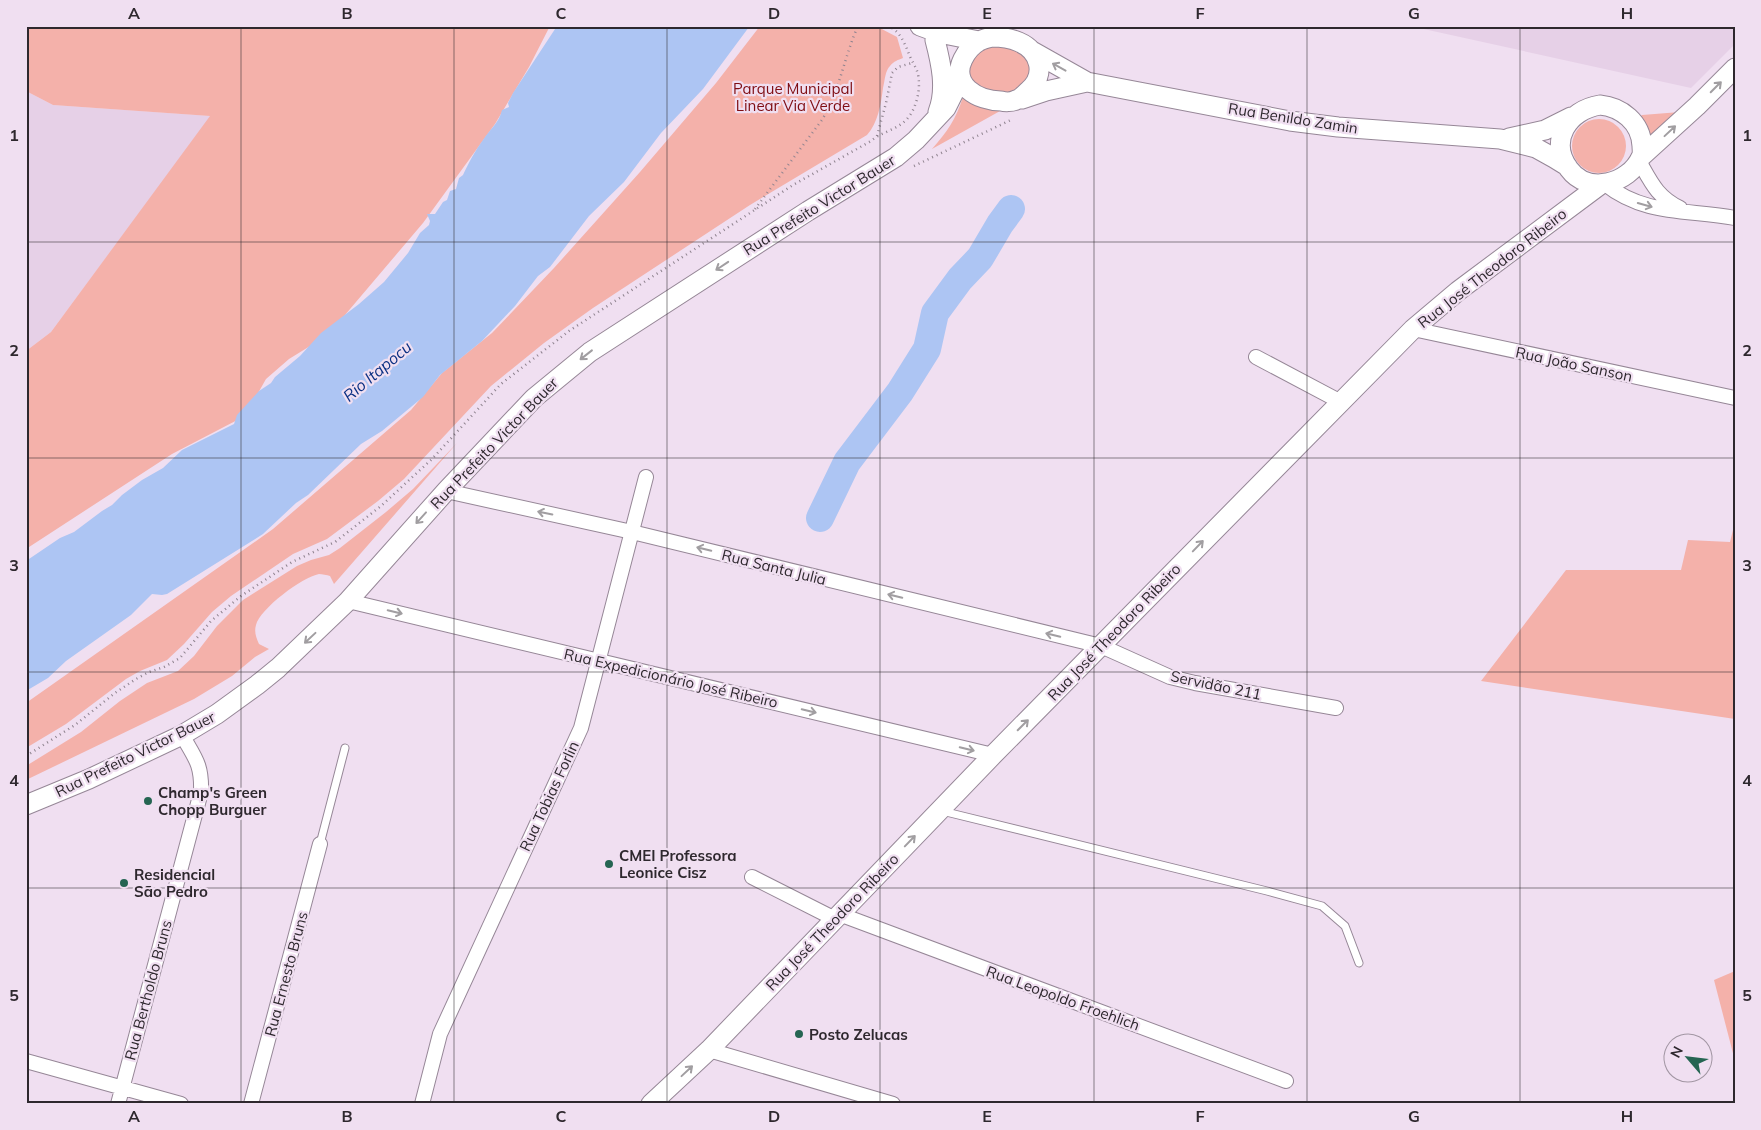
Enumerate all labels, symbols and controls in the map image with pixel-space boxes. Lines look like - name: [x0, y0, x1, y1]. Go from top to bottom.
- text: A: [128, 3, 140, 23]
- text: B: [341, 3, 353, 23]
- text: C: [556, 3, 567, 23]
- text: D: [768, 3, 780, 23]
- text: E: [982, 3, 992, 23]
- text: F: [1195, 3, 1205, 23]
- text: G: [1408, 3, 1420, 23]
- text: H: [1621, 3, 1633, 23]
- one-way arrow: [1052, 62, 1067, 72]
- park label: Parque Municipal Linear Via Verde: [733, 79, 853, 115]
- one-way arrow: [1710, 81, 1722, 93]
- street label: Rua Benildo Zamin: [1227, 98, 1359, 138]
- text: 1: [9, 125, 19, 145]
- one-way arrow: [1663, 125, 1676, 137]
- text: 1: [1742, 125, 1752, 145]
- street label: Rua Prefeito Victor Bauer: [740, 150, 899, 260]
- one-way arrow: [1637, 201, 1653, 210]
- street label: Rua José Theodoro Ribeiro: [1414, 204, 1570, 332]
- one-way arrow: [715, 261, 729, 271]
- water label: Rio Itapocu: [339, 337, 415, 405]
- text: 2: [9, 340, 19, 360]
- text: 2: [1742, 340, 1752, 360]
- street label: Rua João Sanson: [1514, 342, 1634, 386]
- one-way arrow: [580, 350, 593, 361]
- street label: Rua Prefeito Victor Bauer: [426, 373, 562, 513]
- one-way arrow: [538, 508, 554, 517]
- one-way arrow: [415, 512, 427, 525]
- one-way arrow: [1192, 540, 1204, 553]
- one-way arrow: [696, 544, 712, 553]
- street label: Rua Santa Julia: [720, 545, 828, 589]
- text: 3: [9, 555, 19, 575]
- text: 3: [1742, 555, 1752, 575]
- street label: Rua José Theodoro Ribeiro: [1043, 559, 1185, 705]
- one-way arrow: [888, 591, 904, 600]
- one-way arrow: [387, 608, 403, 617]
- one-way arrow: [1046, 630, 1062, 639]
- one-way arrow: [304, 632, 317, 644]
- street label: Rua Expedicionário José Ribeiro: [562, 644, 780, 712]
- street label: Servidão 211: [1169, 666, 1263, 704]
- street label: Rua Prefeito Victor Bauer: [52, 707, 218, 801]
- one-way arrow: [800, 707, 816, 716]
- one-way arrow: [1017, 719, 1029, 731]
- street label: Rua Tobias Forlin: [515, 738, 583, 854]
- one-way arrow: [958, 745, 974, 754]
- text: 4: [9, 770, 19, 790]
- text: 4: [1742, 770, 1752, 790]
- place label: Champ's Green Chopp Burguer: [158, 783, 267, 819]
- marker: Champ's Green Chopp Burguer: [142, 795, 154, 807]
- one-way arrow: [904, 835, 916, 848]
- place label: CMEI Professora Leonice Cisz: [619, 846, 737, 882]
- street label: Rua José Theodoro Ribeiro: [761, 849, 903, 995]
- marker: CMEI Professora Leonice Cisz: [603, 858, 615, 870]
- place label: Residencial São Pedro: [134, 865, 215, 901]
- marker: Residencial São Pedro: [118, 877, 130, 889]
- street label: Rua Ernesto Bruns: [260, 909, 312, 1039]
- street label: Rua Bertholdo Bruns: [120, 918, 176, 1062]
- street label: Rua Leopoldo Froehlich: [984, 961, 1142, 1035]
- text: 5: [9, 985, 19, 1005]
- text: 5: [1742, 985, 1752, 1005]
- place label: Posto Zelucas: [809, 1025, 908, 1044]
- marker: Posto Zelucas: [793, 1028, 805, 1040]
- north arrow: [1664, 1032, 1714, 1082]
- text: N: [1666, 1043, 1687, 1061]
- one-way arrow: [680, 1065, 693, 1077]
- text: A: [128, 1106, 140, 1126]
- text: B: [341, 1106, 353, 1126]
- text: C: [556, 1106, 567, 1126]
- text: D: [768, 1106, 780, 1126]
- text: E: [982, 1106, 992, 1126]
- text: F: [1195, 1106, 1205, 1126]
- text: G: [1408, 1106, 1420, 1126]
- text: H: [1621, 1106, 1633, 1126]

